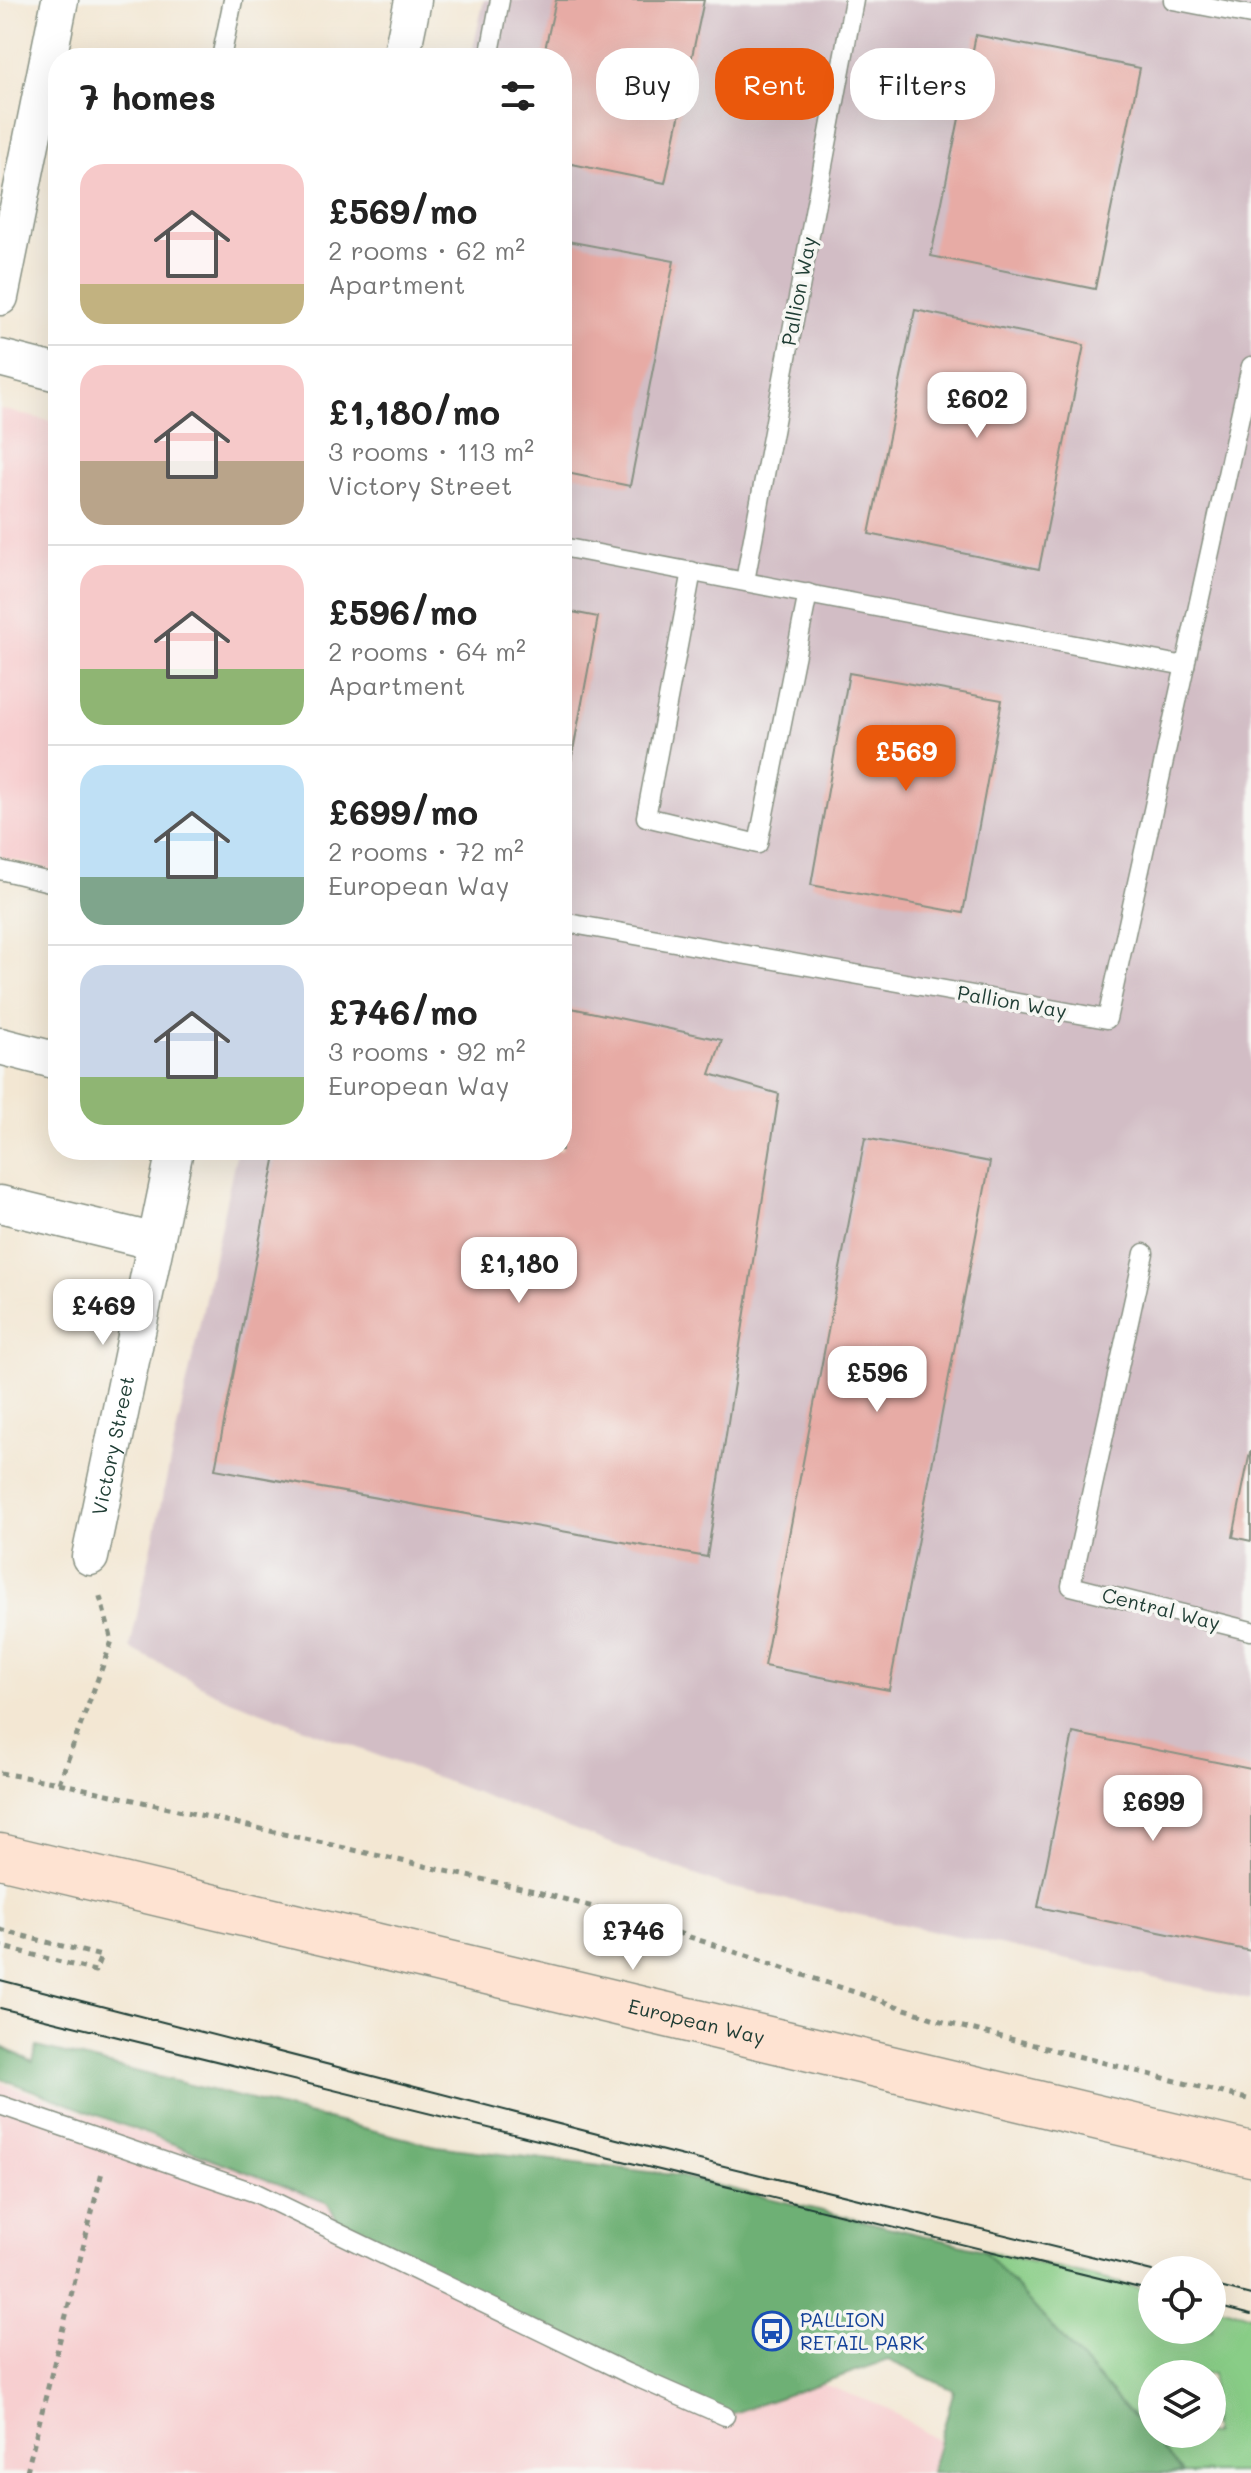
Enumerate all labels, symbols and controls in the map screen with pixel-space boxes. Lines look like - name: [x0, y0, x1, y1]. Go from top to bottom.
- chip: Buy: [596, 48, 699, 120]
- chip: Rent: [715, 48, 834, 120]
- chip: Filters: [850, 48, 995, 120]
- text: 7 homes: [80, 74, 216, 119]
- icon: filters: [496, 74, 540, 118]
- text: £569/mo: [328, 188, 478, 233]
- icon: home: [144, 196, 240, 292]
- text: 2 rooms · 62 m²: [328, 233, 525, 267]
- street label: Pallion Way: [775, 234, 821, 348]
- text: Apartment: [328, 267, 465, 301]
- pin: £602: [930, 372, 1024, 440]
- text: £602: [945, 381, 1009, 415]
- text: £1,180/mo: [328, 389, 500, 434]
- icon: home: [144, 397, 240, 493]
- text: 3 rooms · 113 m²: [328, 434, 534, 468]
- text: Victory Street: [328, 468, 513, 502]
- text: £596/mo: [328, 589, 478, 634]
- icon: home: [144, 597, 240, 693]
- text: 2 rooms · 64 m²: [328, 634, 526, 668]
- text: Apartment: [328, 668, 465, 702]
- pin: £569: [859, 725, 953, 793]
- text: £569: [875, 734, 937, 768]
- text: £699/mo: [328, 789, 478, 834]
- icon: home: [144, 797, 240, 893]
- text: 2 rooms · 72 m²: [328, 834, 524, 868]
- text: European Way: [328, 868, 509, 902]
- street label: Pallion Way: [955, 979, 1069, 1023]
- text: £746/mo: [328, 989, 478, 1034]
- icon: home: [144, 997, 240, 1093]
- text: 3 rooms · 92 m²: [328, 1034, 526, 1068]
- text: European Way: [328, 1068, 509, 1102]
- pin: £1,180: [454, 1237, 584, 1305]
- text: £1,180: [479, 1246, 559, 1280]
- pin: £469: [56, 1279, 150, 1347]
- text: £469: [71, 1288, 135, 1322]
- pin: £596: [830, 1346, 924, 1414]
- text: £596: [846, 1355, 908, 1389]
- street label: Victory Street: [85, 1373, 140, 1517]
- street label: Central Way: [1099, 1581, 1223, 1635]
- pin: £699: [1106, 1775, 1200, 1843]
- text: £699: [1121, 1784, 1185, 1818]
- pin: £746: [586, 1904, 680, 1972]
- text: £746: [602, 1913, 664, 1947]
- street label: European Way: [626, 1992, 768, 2050]
- map controls: [1138, 2256, 1226, 2448]
- button: locate: [1138, 2256, 1226, 2344]
- place label: PALLION RETAIL PARK: [800, 2306, 924, 2355]
- bus stop icon: PALLION RETAIL PARK: [751, 2310, 793, 2352]
- button: layers: [1138, 2360, 1226, 2448]

